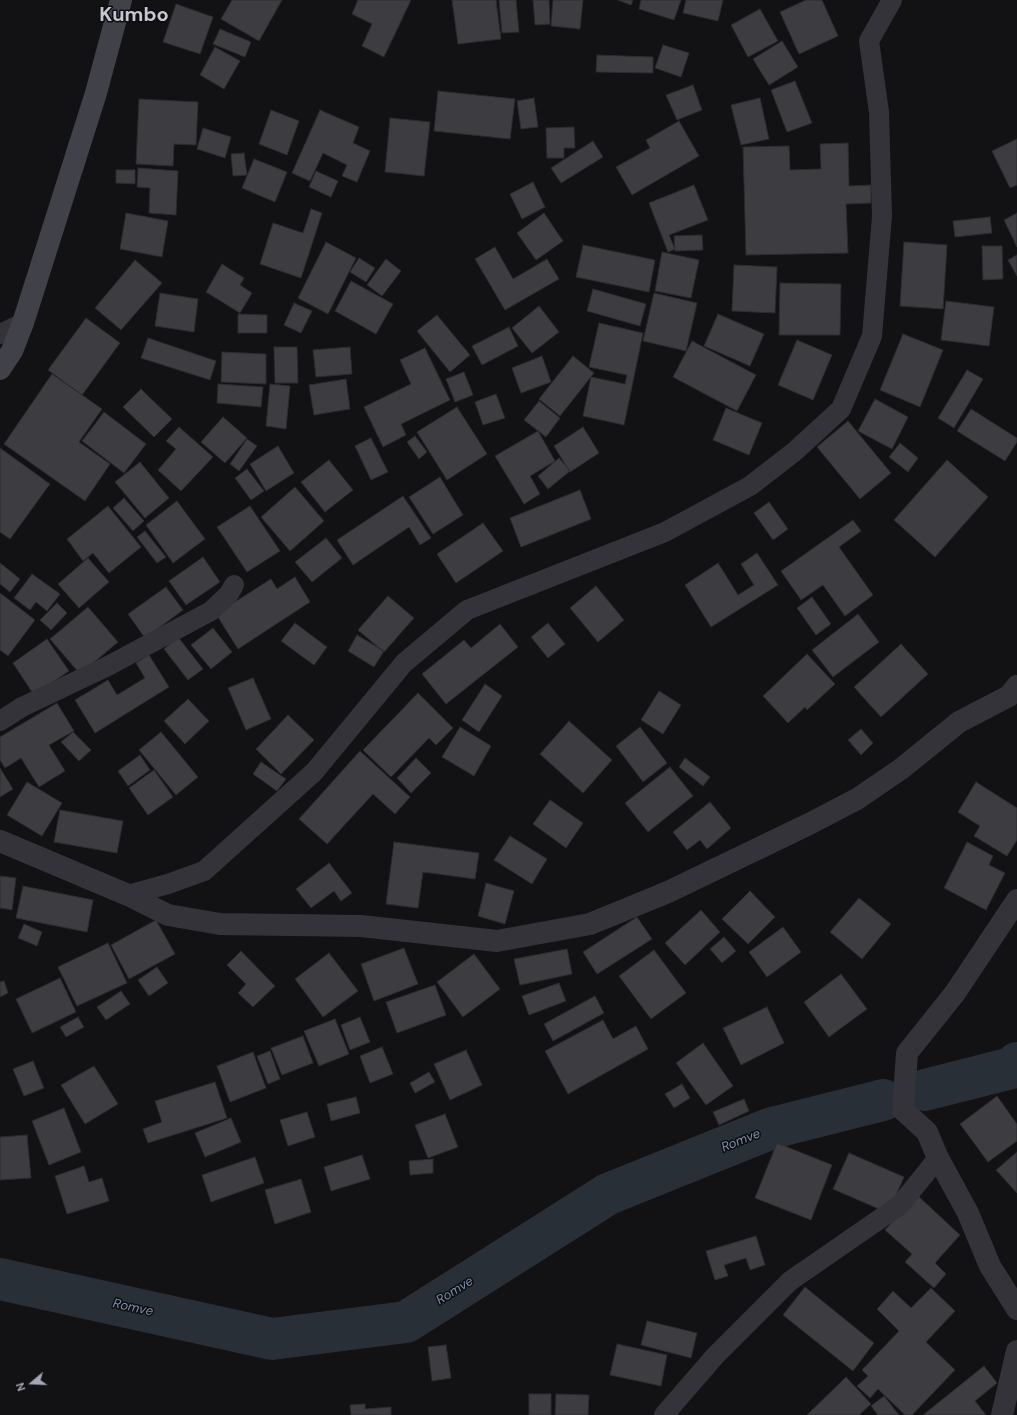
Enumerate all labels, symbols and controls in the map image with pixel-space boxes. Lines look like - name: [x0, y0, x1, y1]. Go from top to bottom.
- district label: Kumbo: [99, 4, 169, 28]
- water label: Romve: [719, 1126, 763, 1156]
- water label: Romve: [434, 1274, 476, 1308]
- water label: Romve: [111, 1296, 155, 1320]
- north arrow: [12, 1363, 52, 1403]
- text: N: [13, 1381, 29, 1393]

